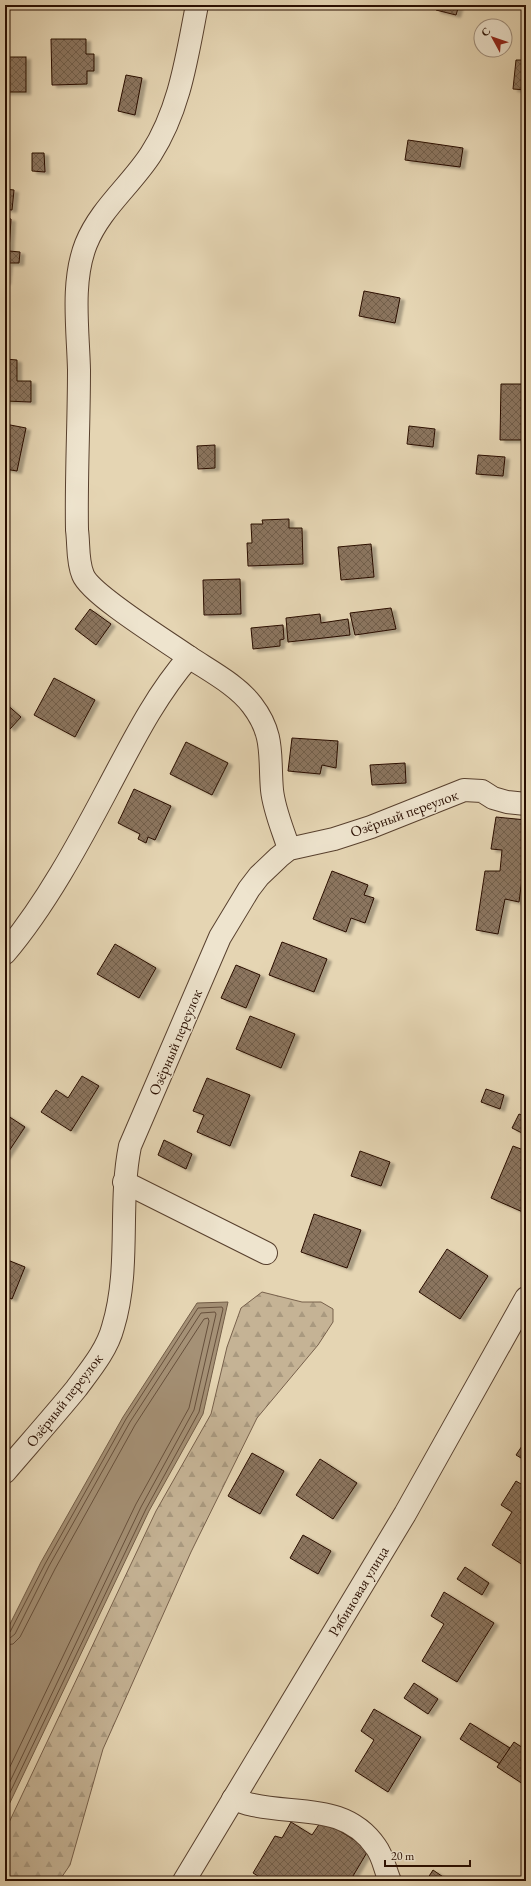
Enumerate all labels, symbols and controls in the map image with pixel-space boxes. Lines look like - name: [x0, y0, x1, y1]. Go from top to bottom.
- north arrow: [473, 18, 513, 58]
- text: С: [477, 24, 493, 39]
- street label: Озёрный переулок: [347, 785, 461, 841]
- street label: Озёрный переулок: [144, 986, 206, 1098]
- street label: Озёрный переулок: [21, 1349, 107, 1451]
- street label: Рябиновая улица: [324, 1542, 392, 1640]
- scale bar: [385, 1842, 470, 1868]
- text: 20 m: [391, 1848, 415, 1864]

